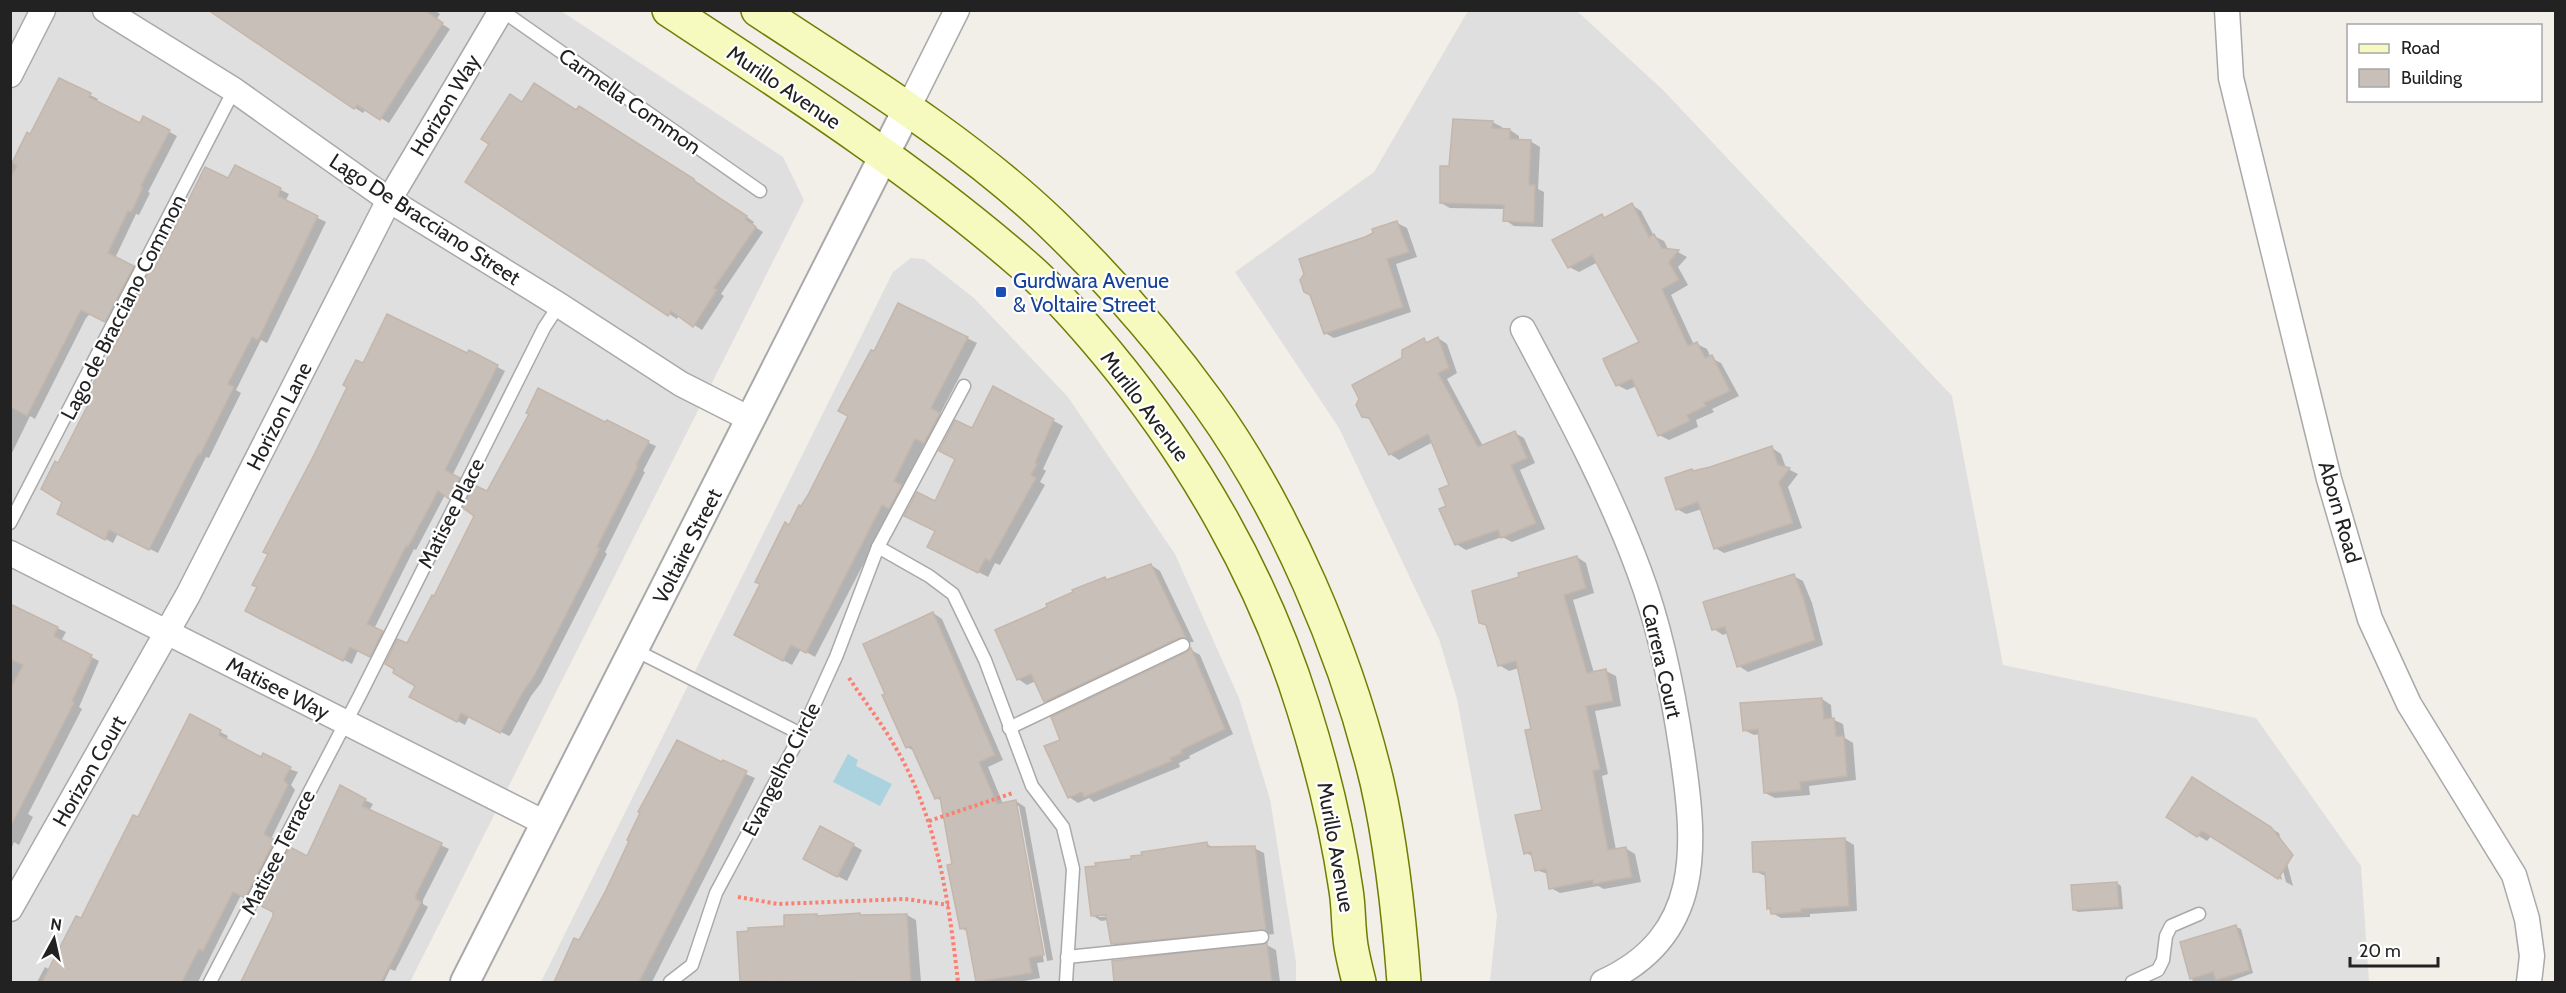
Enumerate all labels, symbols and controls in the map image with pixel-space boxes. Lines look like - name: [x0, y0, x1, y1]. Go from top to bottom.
- legend: [2347, 24, 2542, 102]
- text: Road: [2401, 37, 2440, 59]
- street label: Murillo Avenue: [722, 40, 846, 134]
- street label: Carmella Common: [554, 43, 706, 159]
- street label: Horizon Way: [405, 49, 485, 160]
- text: Building: [2401, 67, 2463, 89]
- street label: Lago De Bracciano Street: [325, 148, 525, 290]
- street label: Lago de Bracciano Common: [55, 190, 191, 424]
- place label: Gurdwara Avenue & Voltaire Street: [1013, 268, 1169, 317]
- marker: Gurdwara Avenue & Voltaire Street: [994, 285, 1008, 299]
- street label: Murillo Avenue: [1095, 346, 1195, 466]
- street label: Horizon Lane: [241, 358, 317, 474]
- street label: Matisee Place: [413, 454, 490, 572]
- street label: Aborn Road: [2314, 458, 2366, 566]
- street label: Voltaire Street: [647, 484, 727, 608]
- street label: Carrera Court: [1637, 601, 1687, 721]
- street label: Matisee Way: [222, 651, 334, 725]
- street label: Evangelho Circle: [737, 698, 826, 840]
- street label: Horizon Court: [47, 711, 131, 831]
- street label: Murillo Avenue: [1312, 780, 1360, 914]
- street label: Matisee Terrace: [236, 785, 320, 919]
- north arrow: [24, 909, 84, 969]
- text: N: [49, 914, 63, 935]
- scale bar: [2350, 930, 2438, 968]
- text: 20 m: [2359, 940, 2401, 962]

